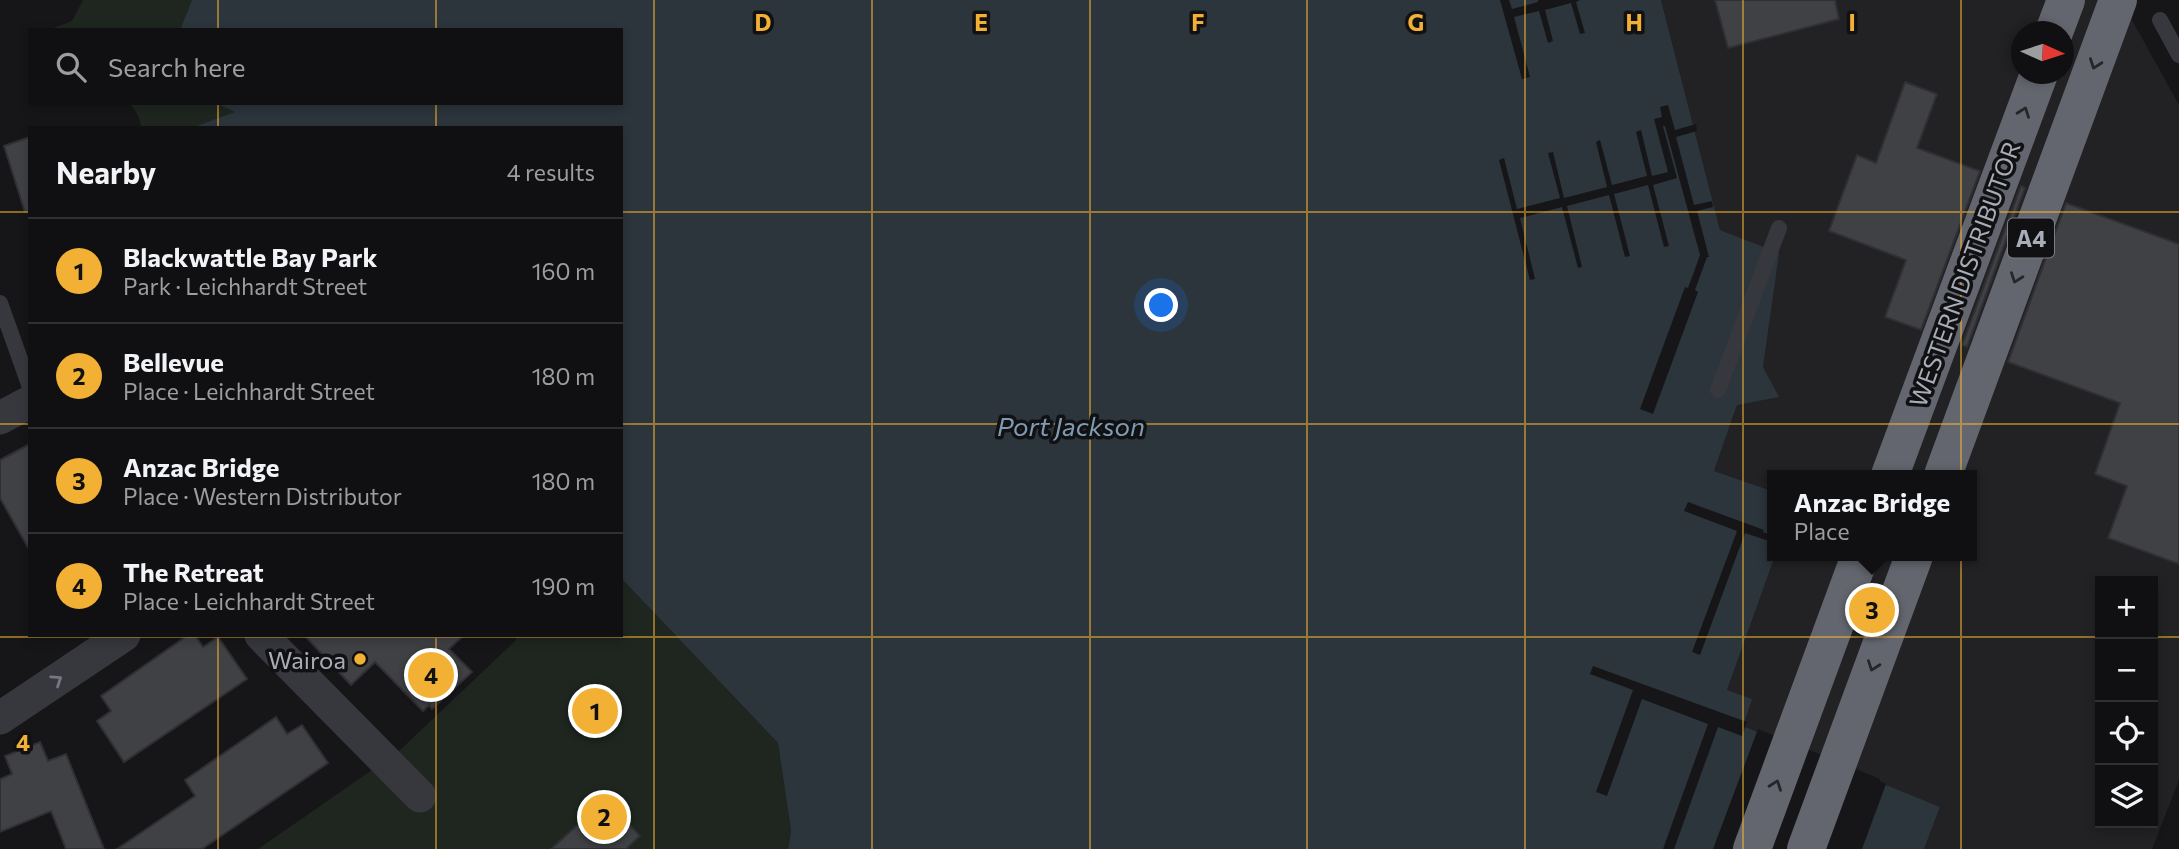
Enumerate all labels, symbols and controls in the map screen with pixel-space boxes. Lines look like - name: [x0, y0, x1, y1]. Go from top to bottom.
- text: D: [755, 8, 772, 36]
- text: E: [974, 8, 988, 36]
- text: F: [1191, 8, 1205, 36]
- text: G: [1408, 8, 1424, 36]
- text: H: [1625, 8, 1643, 36]
- text: I: [1848, 8, 1856, 36]
- north arrow: [2011, 21, 2074, 84]
- search box: [28, 28, 623, 105]
- icon: search: [52, 48, 90, 86]
- text: Search here: [108, 51, 246, 82]
- one-way arrow: [2089, 58, 2103, 70]
- one-way arrow: [2016, 107, 2030, 119]
- street label: WESTERN DISTRIBUTOR: [1902, 137, 2026, 411]
- text: Nearby: [56, 153, 156, 190]
- text: 4 results: [507, 158, 595, 186]
- road number: A4: [2008, 218, 2054, 258]
- text: Blackwattle Bay Park: [123, 241, 377, 272]
- text: 1: [74, 257, 84, 285]
- text: 160 m: [532, 257, 595, 285]
- one-way arrow: [2010, 271, 2024, 283]
- text: Park · Leichhardt Street: [123, 272, 367, 300]
- your location: [1144, 288, 1178, 322]
- text: Bellevue: [123, 346, 224, 377]
- text: 2: [72, 362, 86, 390]
- text: 180 m: [532, 362, 595, 390]
- text: Place · Leichhardt Street: [123, 377, 375, 405]
- water label: Port Jackson: [997, 410, 1145, 441]
- text: Anzac Bridge: [123, 451, 280, 482]
- text: 3: [72, 467, 86, 495]
- text: 180 m: [532, 467, 595, 495]
- popup: [1767, 470, 1977, 561]
- text: Place · Western Distributor: [123, 482, 402, 510]
- text: Anzac Bridge: [1794, 486, 1950, 517]
- text: Place: [1794, 517, 1850, 545]
- text: The Retreat: [123, 556, 264, 587]
- text: 4: [72, 572, 86, 600]
- text: 190 m: [532, 572, 595, 600]
- map controls: [2095, 576, 2158, 828]
- button: +: [2095, 576, 2158, 639]
- pin: 3: [1849, 584, 1895, 636]
- text: Place · Leichhardt Street: [123, 587, 375, 615]
- button: −: [2095, 639, 2158, 702]
- place label: Wairoa: [268, 645, 346, 674]
- pin: 4: [408, 649, 454, 701]
- marker: Wairoa: [352, 651, 368, 667]
- one-way arrow: [1867, 659, 1881, 671]
- one-way arrow: [49, 676, 62, 688]
- pin: 1: [572, 685, 618, 737]
- button: locate: [2095, 702, 2158, 765]
- text: 4: [16, 728, 30, 756]
- button: layers: [2095, 765, 2158, 828]
- one-way arrow: [1767, 779, 1781, 791]
- pin: 2: [581, 791, 627, 843]

